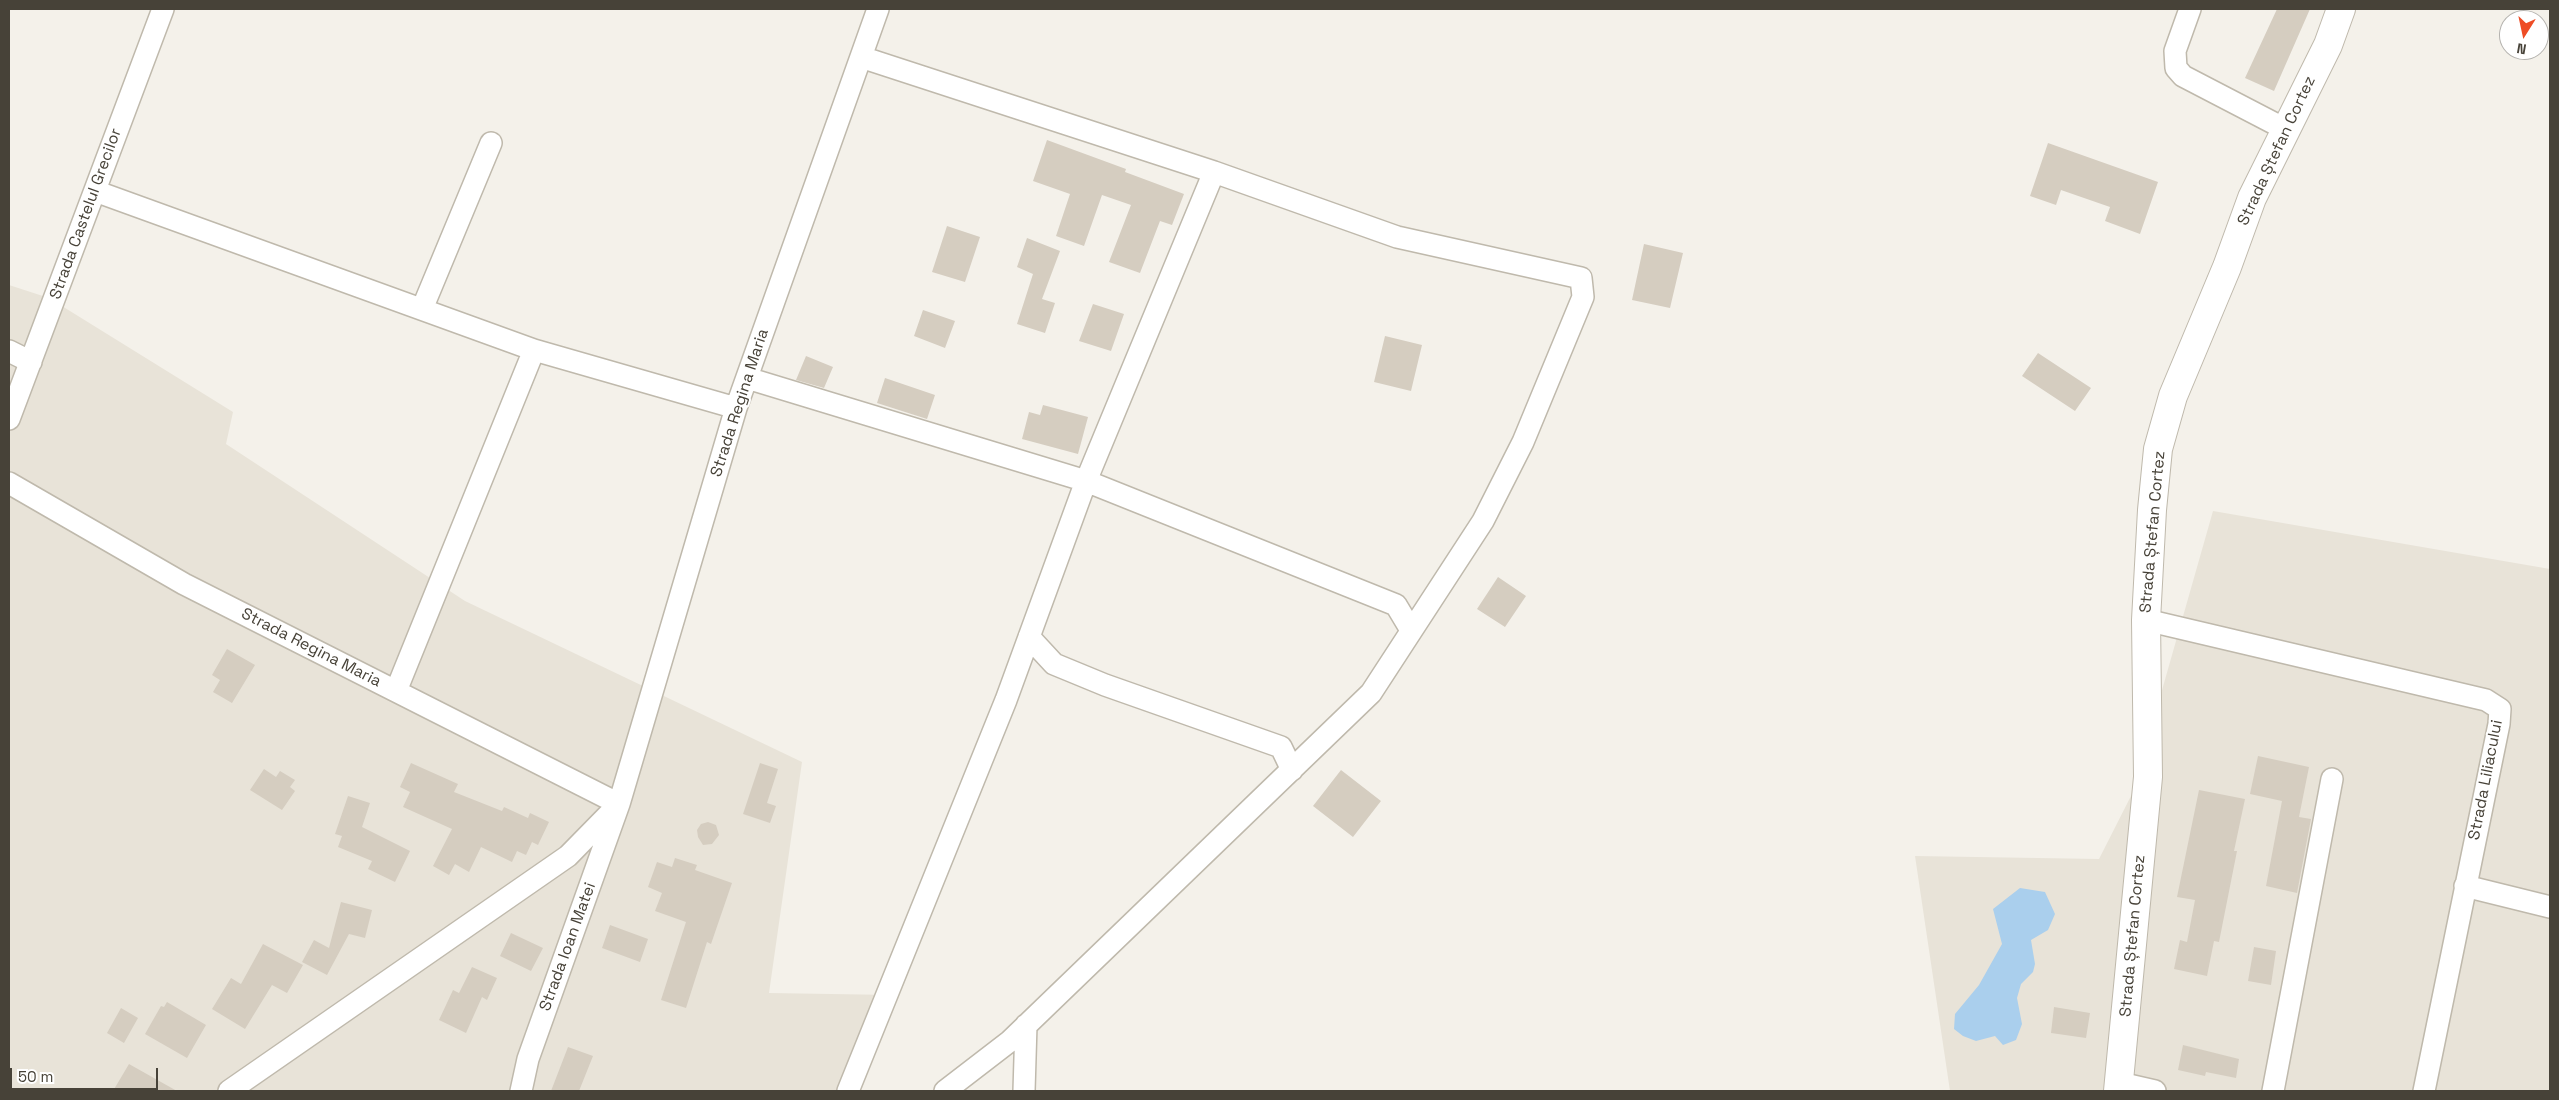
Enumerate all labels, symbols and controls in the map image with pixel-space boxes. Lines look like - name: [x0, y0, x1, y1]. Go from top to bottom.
- north arrow: [2499, 10, 2549, 60]
- text: N: [2515, 39, 2528, 58]
- street label: Strada Ștefan Cortez: [2234, 73, 2320, 229]
- street label: Strada Castelul Grecilor: [46, 126, 126, 302]
- street label: Strada Regina Maria: [707, 327, 773, 479]
- street label: Strada Ștefan Cortez: [2136, 450, 2170, 614]
- street label: Strada Regina Maria: [238, 604, 384, 692]
- street label: Strada Liliacului: [2465, 718, 2507, 842]
- street label: Strada Ștefan Cortez: [2116, 854, 2150, 1018]
- street label: Strada Ioan Matei: [536, 880, 600, 1014]
- scale bar: [12, 1058, 160, 1090]
- text: 50 m: [18, 1067, 53, 1086]

